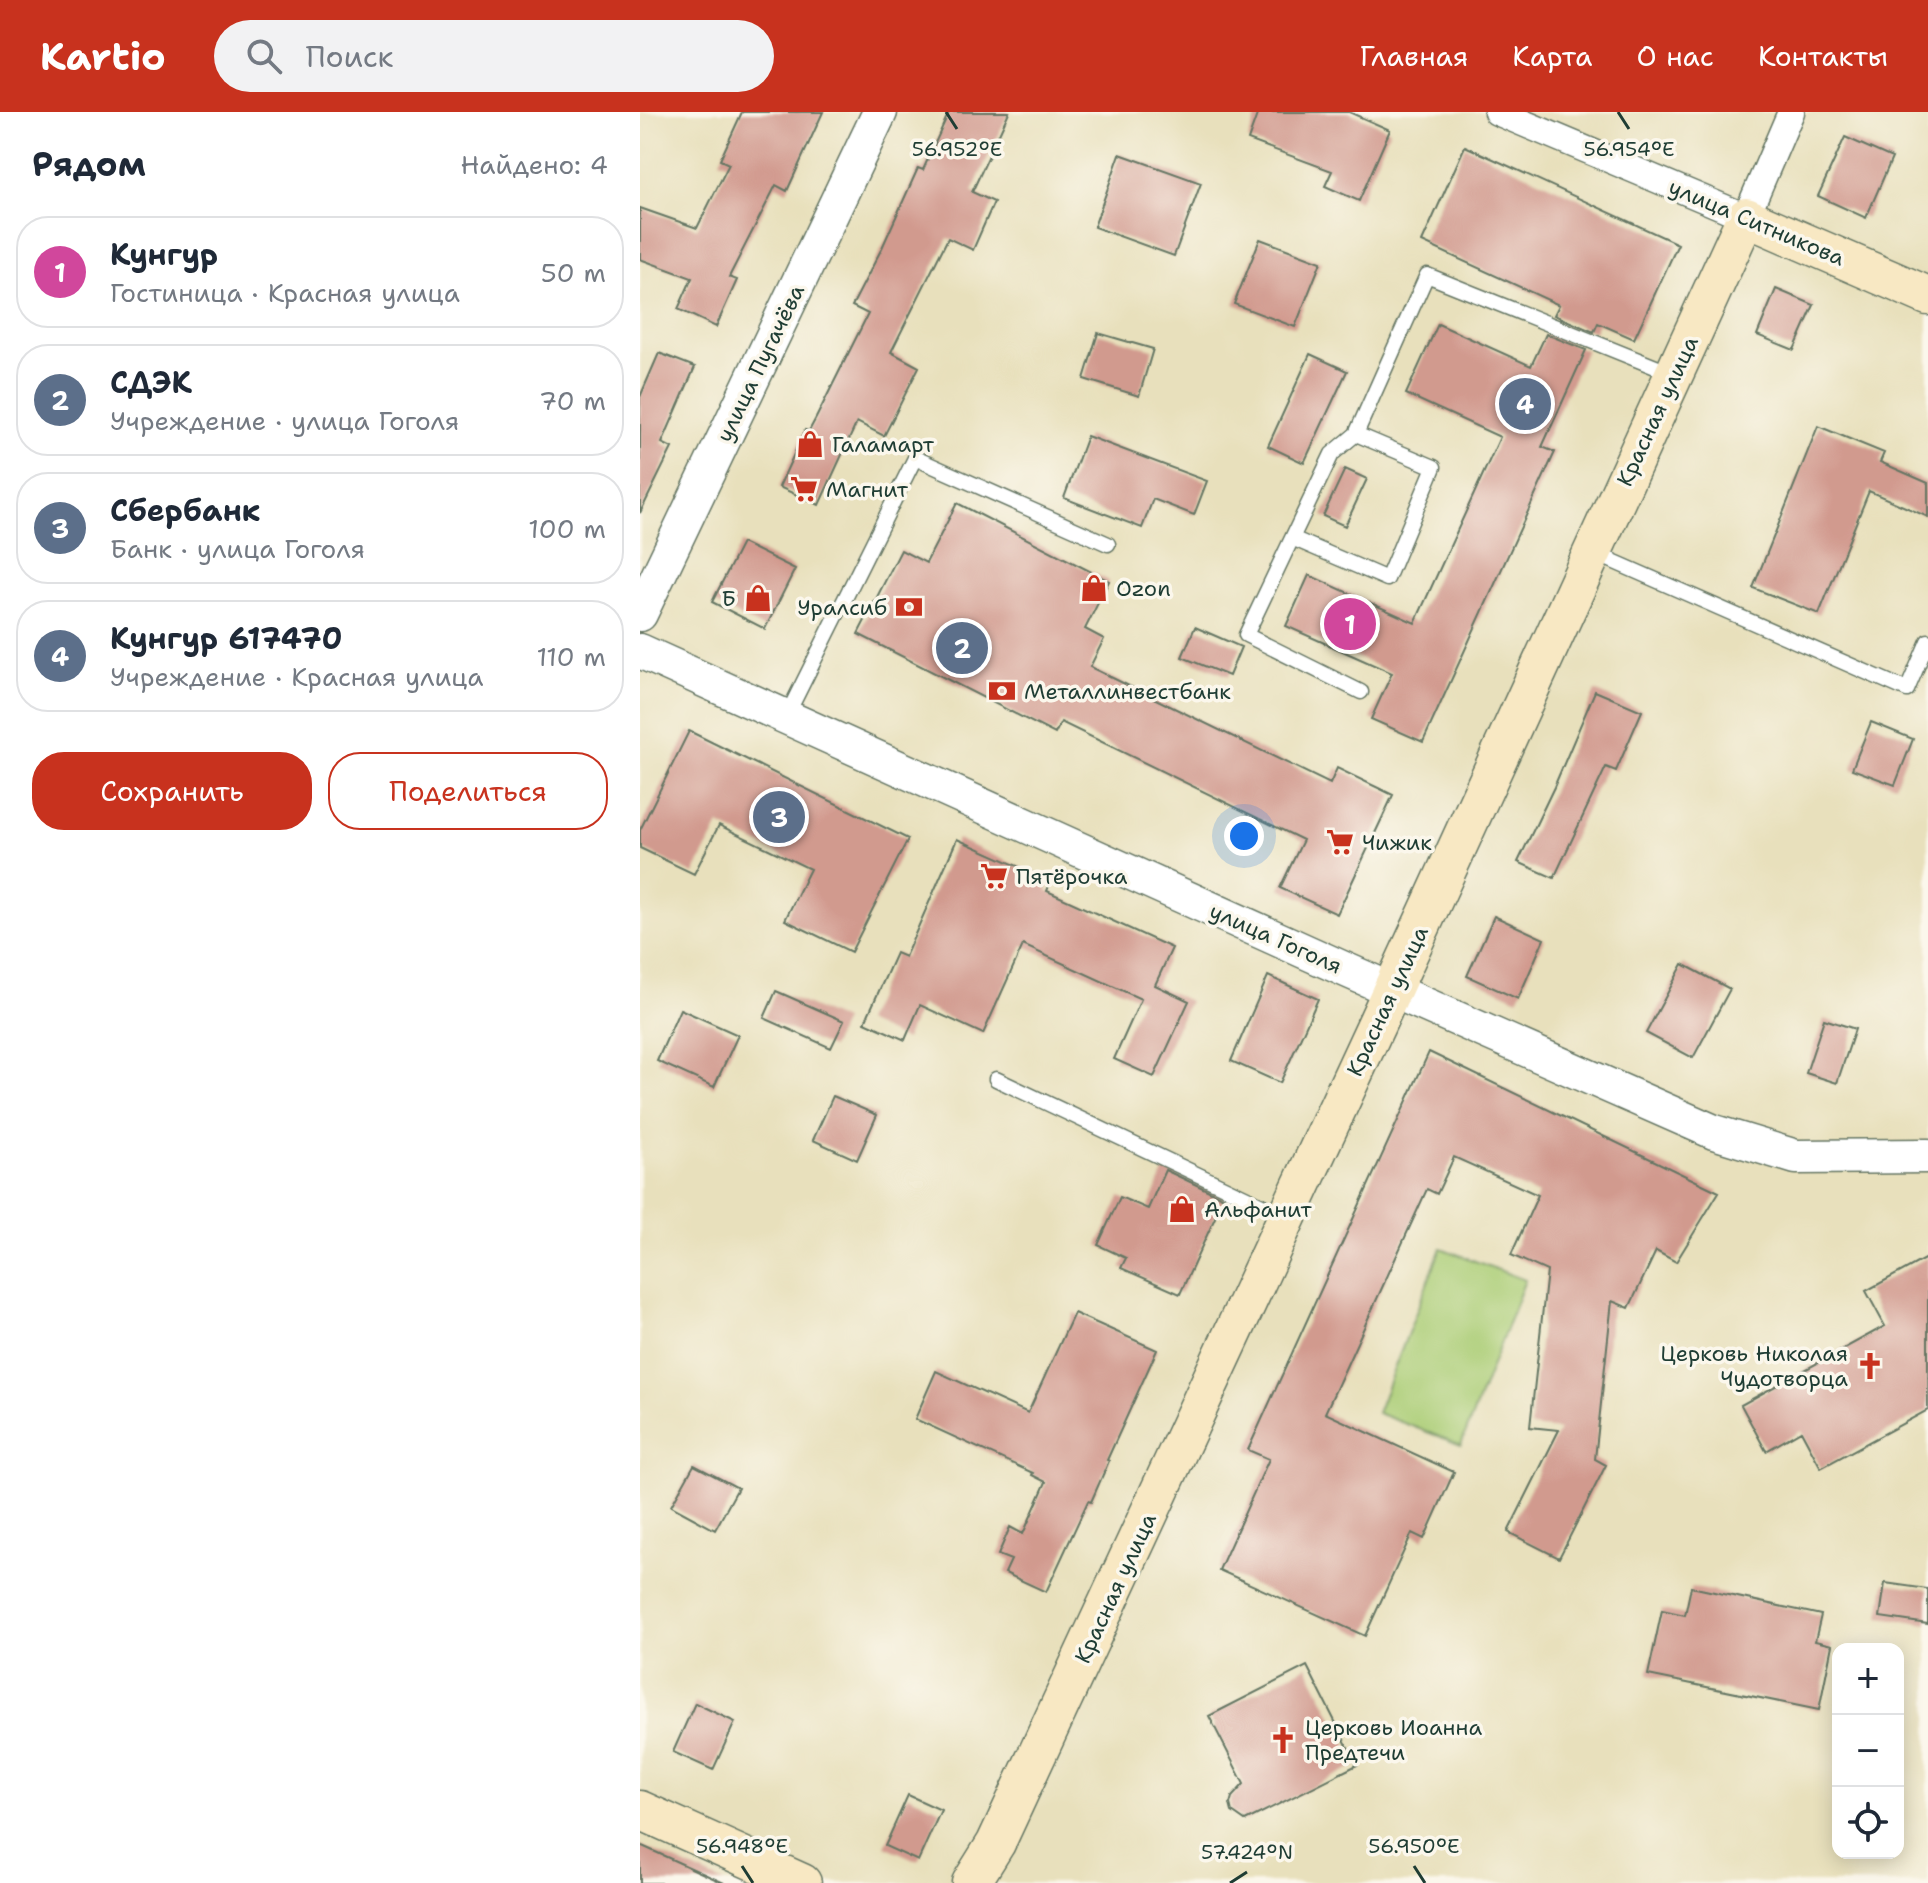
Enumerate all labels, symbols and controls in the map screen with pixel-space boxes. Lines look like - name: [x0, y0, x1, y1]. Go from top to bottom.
- search box: [214, 20, 774, 92]
- text: Kartio: [40, 31, 166, 82]
- icon: search: [242, 34, 286, 78]
- text: Поиск: [306, 36, 393, 77]
- text: Главная: [1360, 37, 1468, 75]
- text: Карта: [1512, 37, 1592, 75]
- text: О нас: [1636, 37, 1714, 75]
- text: Контакты: [1758, 37, 1888, 75]
- text: 56.952°E: [912, 136, 1002, 162]
- text: 56.954°E: [1583, 136, 1675, 162]
- text: Рядом: [32, 141, 146, 187]
- text: Найдено: 4: [461, 147, 608, 182]
- street label: улица Ситникова: [1664, 172, 1850, 273]
- text: Кунгур: [110, 234, 218, 275]
- text: 1: [54, 255, 66, 290]
- text: 50 m: [541, 255, 606, 290]
- text: Гостиница · Красная улица: [110, 275, 460, 310]
- street label: улица Пугачёва: [710, 279, 811, 447]
- street label: Красная улица: [1610, 331, 1705, 491]
- text: СДЭК: [110, 362, 192, 403]
- pin: 4: [1499, 374, 1551, 434]
- text: 2: [51, 383, 69, 418]
- text: 70 m: [539, 383, 606, 418]
- text: Учреждение · улица Гоголя: [110, 403, 459, 438]
- shop icon: Галамарт: [795, 429, 825, 459]
- place label: Галамарт: [832, 430, 935, 459]
- supermarket icon: Магнит: [789, 474, 819, 504]
- place label: Магнит: [826, 475, 909, 504]
- text: Сбербанк: [110, 490, 260, 531]
- text: 3: [51, 511, 69, 546]
- text: 100 m: [528, 511, 606, 546]
- text: Банк · улица Гоголя: [110, 531, 365, 566]
- shop icon: Ozon: [1079, 573, 1109, 603]
- place label: Ozon: [1116, 574, 1171, 603]
- shop icon: Б: [743, 583, 773, 613]
- place label: Б: [721, 584, 736, 613]
- bank icon: Уралсиб: [894, 592, 924, 622]
- place label: Уралсиб: [797, 593, 887, 622]
- pin: 1: [1324, 594, 1376, 654]
- text: Кунгур 617470: [110, 618, 342, 659]
- pin: 2: [936, 618, 988, 678]
- text: 4: [51, 639, 69, 674]
- text: 110 m: [536, 639, 606, 674]
- text: Учреждение · Красная улица: [110, 659, 484, 694]
- bank icon: Металлинвестбанк: [987, 676, 1017, 706]
- place label: Металлинвестбанк: [1024, 677, 1231, 706]
- button: Сохранить: [32, 752, 312, 830]
- button: Поделиться: [328, 752, 608, 830]
- pin: 3: [753, 787, 805, 847]
- your location: [1224, 816, 1264, 856]
- supermarket icon: Чижик: [1325, 827, 1355, 857]
- place label: Чижик: [1362, 828, 1432, 857]
- supermarket icon: Пятёрочка: [979, 861, 1009, 891]
- place label: Пятёрочка: [1016, 862, 1128, 891]
- street label: улица Гоголя: [1205, 896, 1347, 981]
- street label: Красная улица: [1340, 921, 1435, 1081]
- shop icon: Альфанит: [1167, 1194, 1197, 1224]
- place label: Альфанит: [1204, 1195, 1312, 1224]
- place label: Церковь Николая Чудотворца: [1660, 1339, 1848, 1393]
- church icon: Церковь Николая Чудотворца: [1855, 1351, 1885, 1381]
- street label: Красная улица: [1068, 1508, 1163, 1668]
- map controls: [1832, 1643, 1904, 1859]
- button: +: [1832, 1643, 1904, 1715]
- place label: Церковь Иоанна Предтечи: [1305, 1713, 1482, 1767]
- button: −: [1832, 1715, 1904, 1787]
- church icon: Церковь Иоанна Предтечи: [1268, 1725, 1298, 1755]
- button: locate: [1832, 1787, 1904, 1859]
- text: 56.948°E: [696, 1833, 788, 1859]
- text: 56.950°E: [1368, 1833, 1460, 1859]
- text: 57.424°N: [1201, 1839, 1293, 1865]

